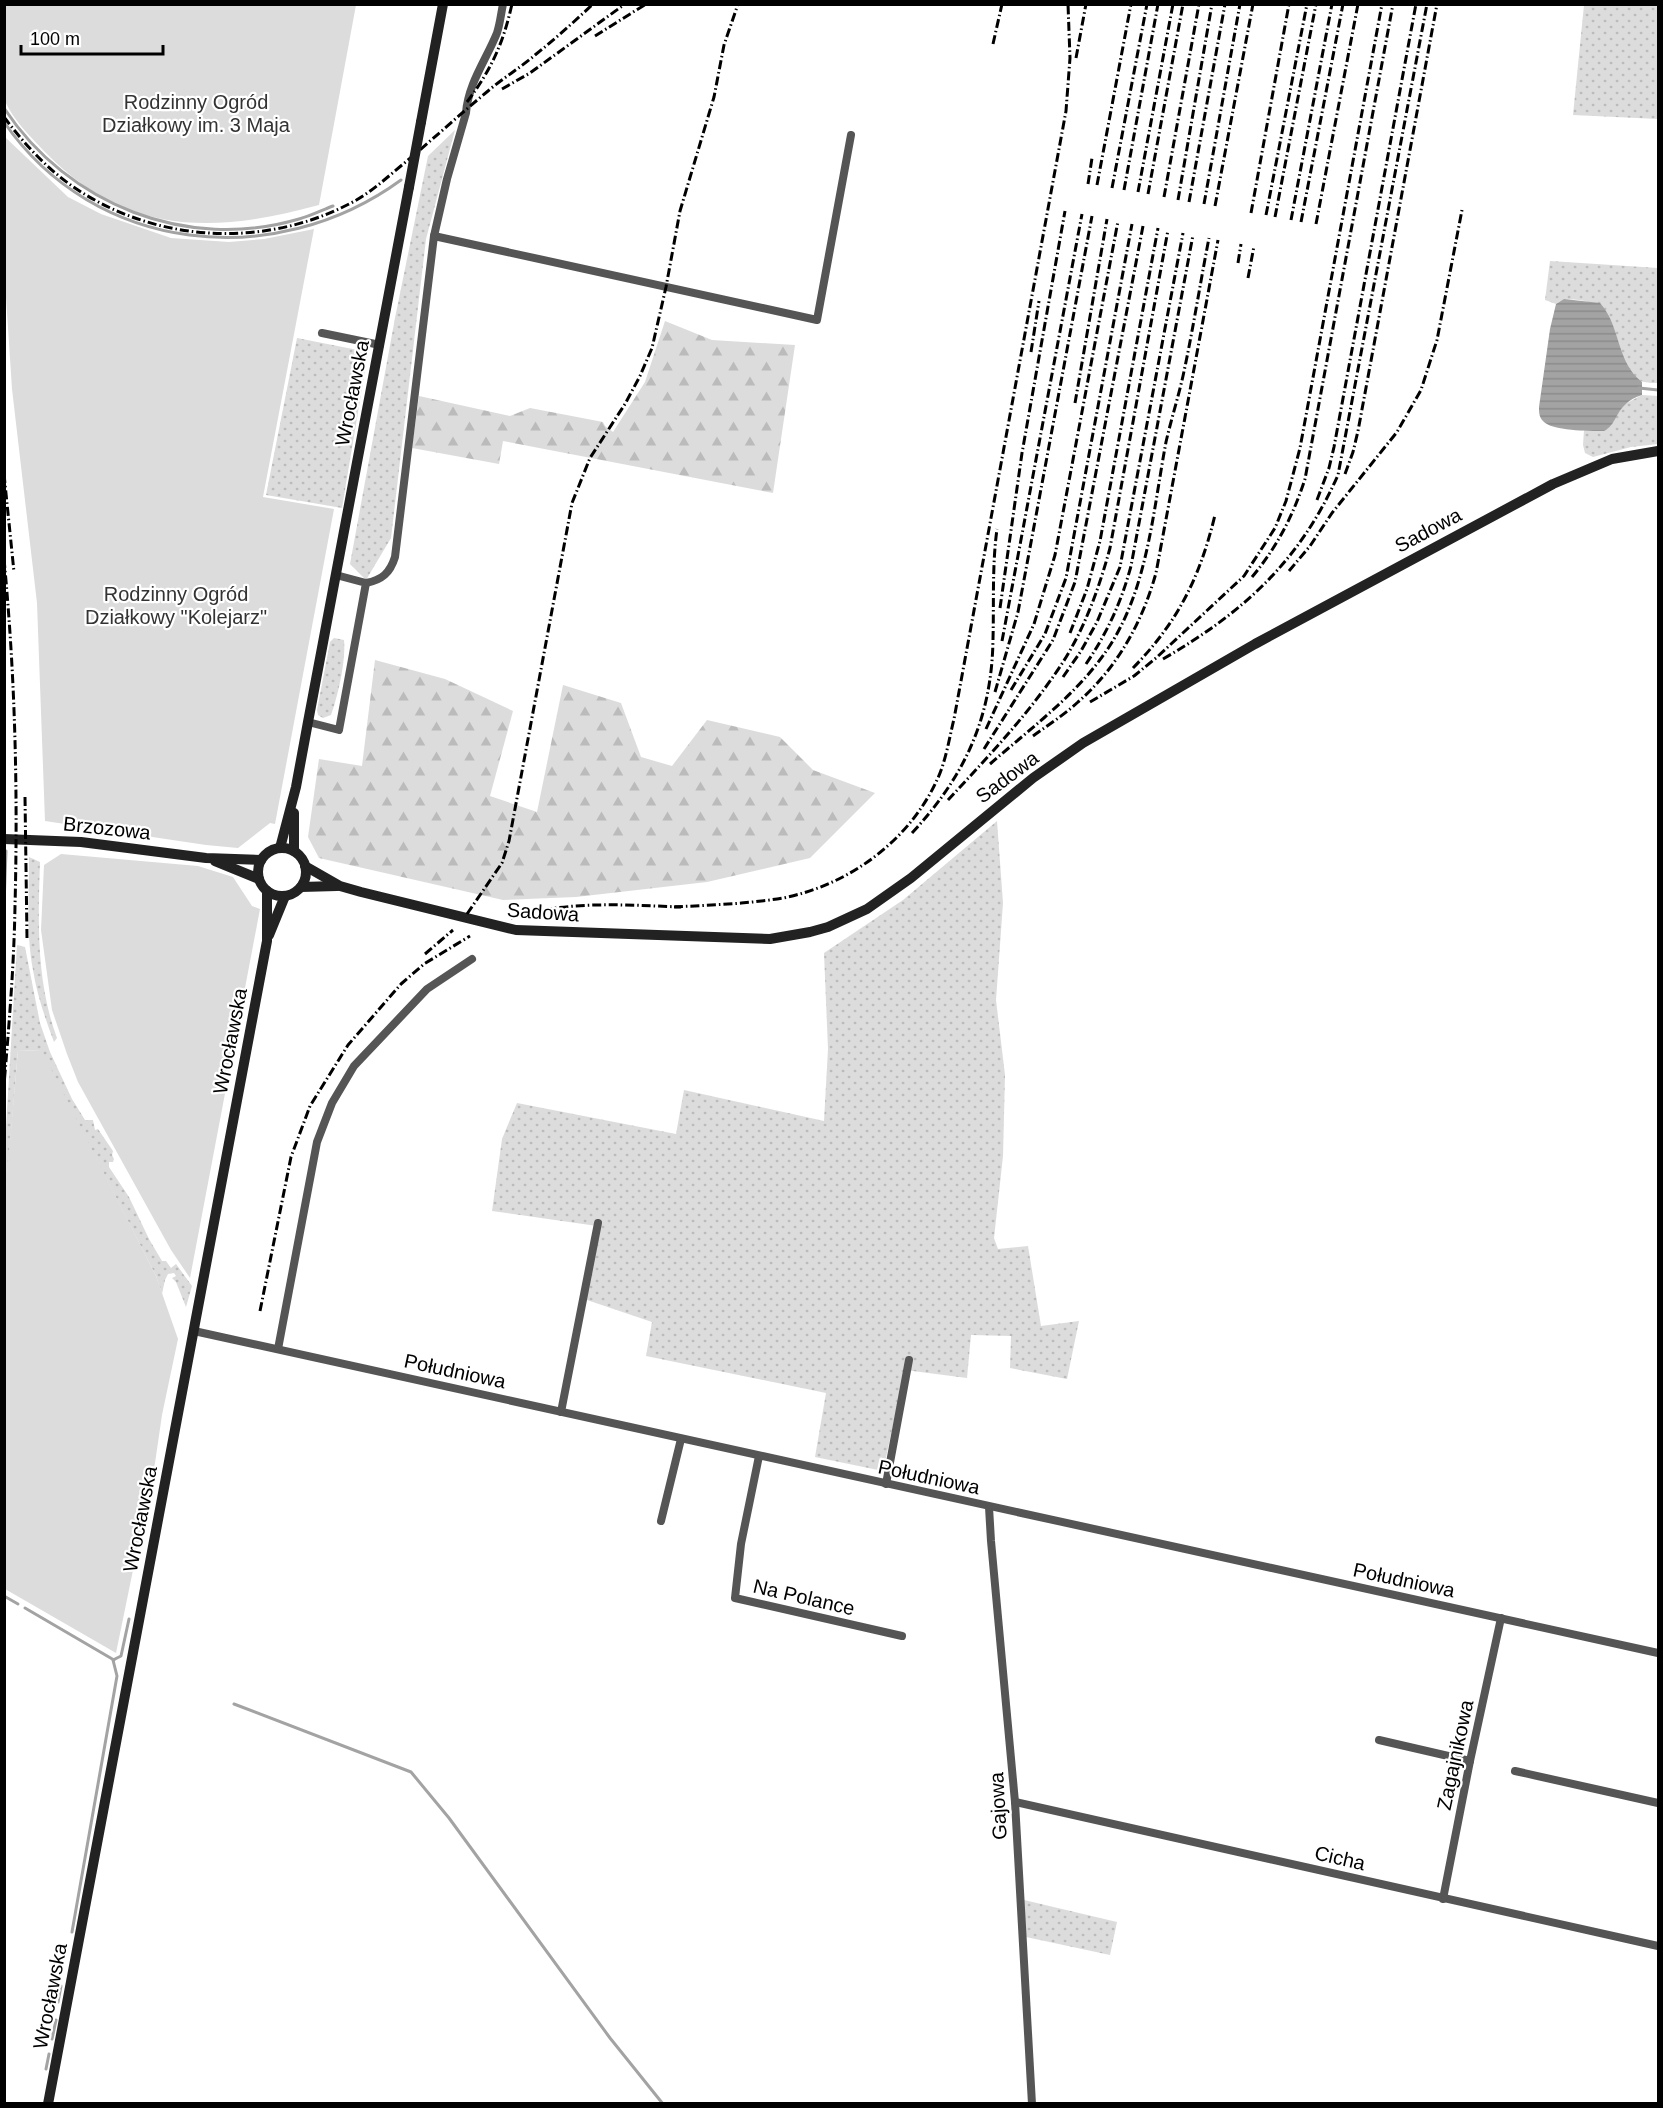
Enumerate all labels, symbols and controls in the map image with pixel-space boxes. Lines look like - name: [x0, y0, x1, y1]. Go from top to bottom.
- scale bar: [21, 18, 164, 56]
- text: 100 m: [30, 29, 80, 49]
- park label: Rodzinny Ogród Działkowy im. 3 Maja: [102, 91, 291, 136]
- street label: Wrocławska: [331, 337, 373, 448]
- street label: Sadowa: [1391, 503, 1466, 557]
- park label: Rodzinny Ogród Działkowy "Kolejarz": [85, 583, 267, 628]
- street label: Sadowa: [972, 746, 1043, 808]
- street label: Brzozowa: [62, 812, 153, 844]
- street label: Sadowa: [506, 899, 581, 926]
- street label: Wrocławska: [209, 985, 251, 1096]
- street label: Południowa: [402, 1349, 509, 1393]
- street label: Południowa: [876, 1455, 983, 1499]
- street label: Wrocławska: [119, 1463, 161, 1574]
- street label: Południowa: [1351, 1558, 1458, 1602]
- street label: Na Polance: [751, 1575, 857, 1619]
- street label: Zagajnikowa: [1433, 1697, 1478, 1812]
- street label: Gajowa: [985, 1771, 1011, 1840]
- street label: Cicha: [1313, 1842, 1368, 1875]
- street label: Wrocławska: [29, 1940, 71, 2051]

